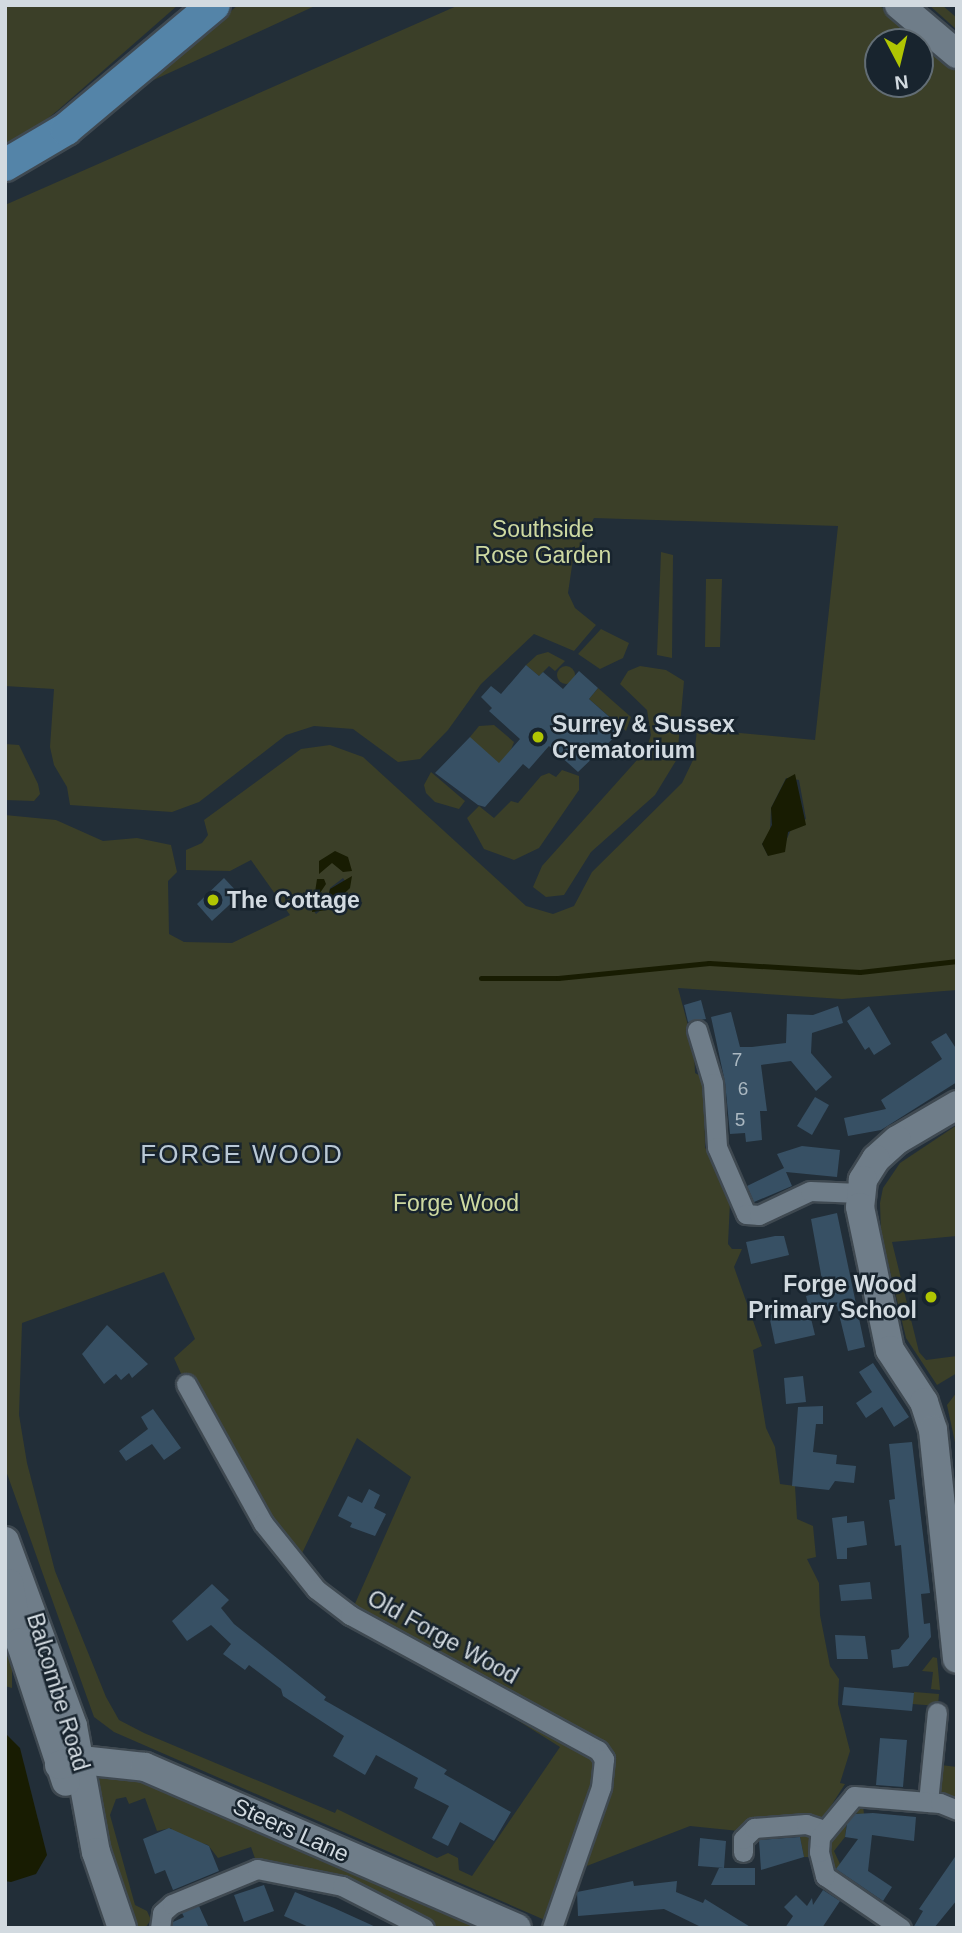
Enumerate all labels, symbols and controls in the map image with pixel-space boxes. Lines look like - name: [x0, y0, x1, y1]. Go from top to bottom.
- north arrow: [864, 28, 934, 98]
- text: N: [893, 71, 909, 94]
- park label: Southside Rose Garden: [475, 515, 611, 569]
- place label: Surrey & Sussex Crematorium: [552, 710, 735, 764]
- marker: Surrey & Sussex Crematorium: [530, 729, 546, 745]
- place label: The Cottage: [227, 886, 360, 914]
- marker: The Cottage: [205, 892, 221, 908]
- house number: 7: [732, 1049, 742, 1071]
- house number: 6: [738, 1078, 748, 1100]
- house number: 5: [735, 1109, 745, 1131]
- district label: FORGE WOOD: [142, 1139, 342, 1171]
- park label: Forge Wood: [393, 1189, 519, 1217]
- place label: Forge Wood Primary School: [748, 1270, 917, 1324]
- marker: Forge Wood Primary School: [923, 1289, 939, 1305]
- street label: Old Forge Wood: [363, 1584, 523, 1690]
- street label: Balcombe Road: [21, 1610, 95, 1774]
- street label: Steers Lane: [229, 1792, 353, 1868]

